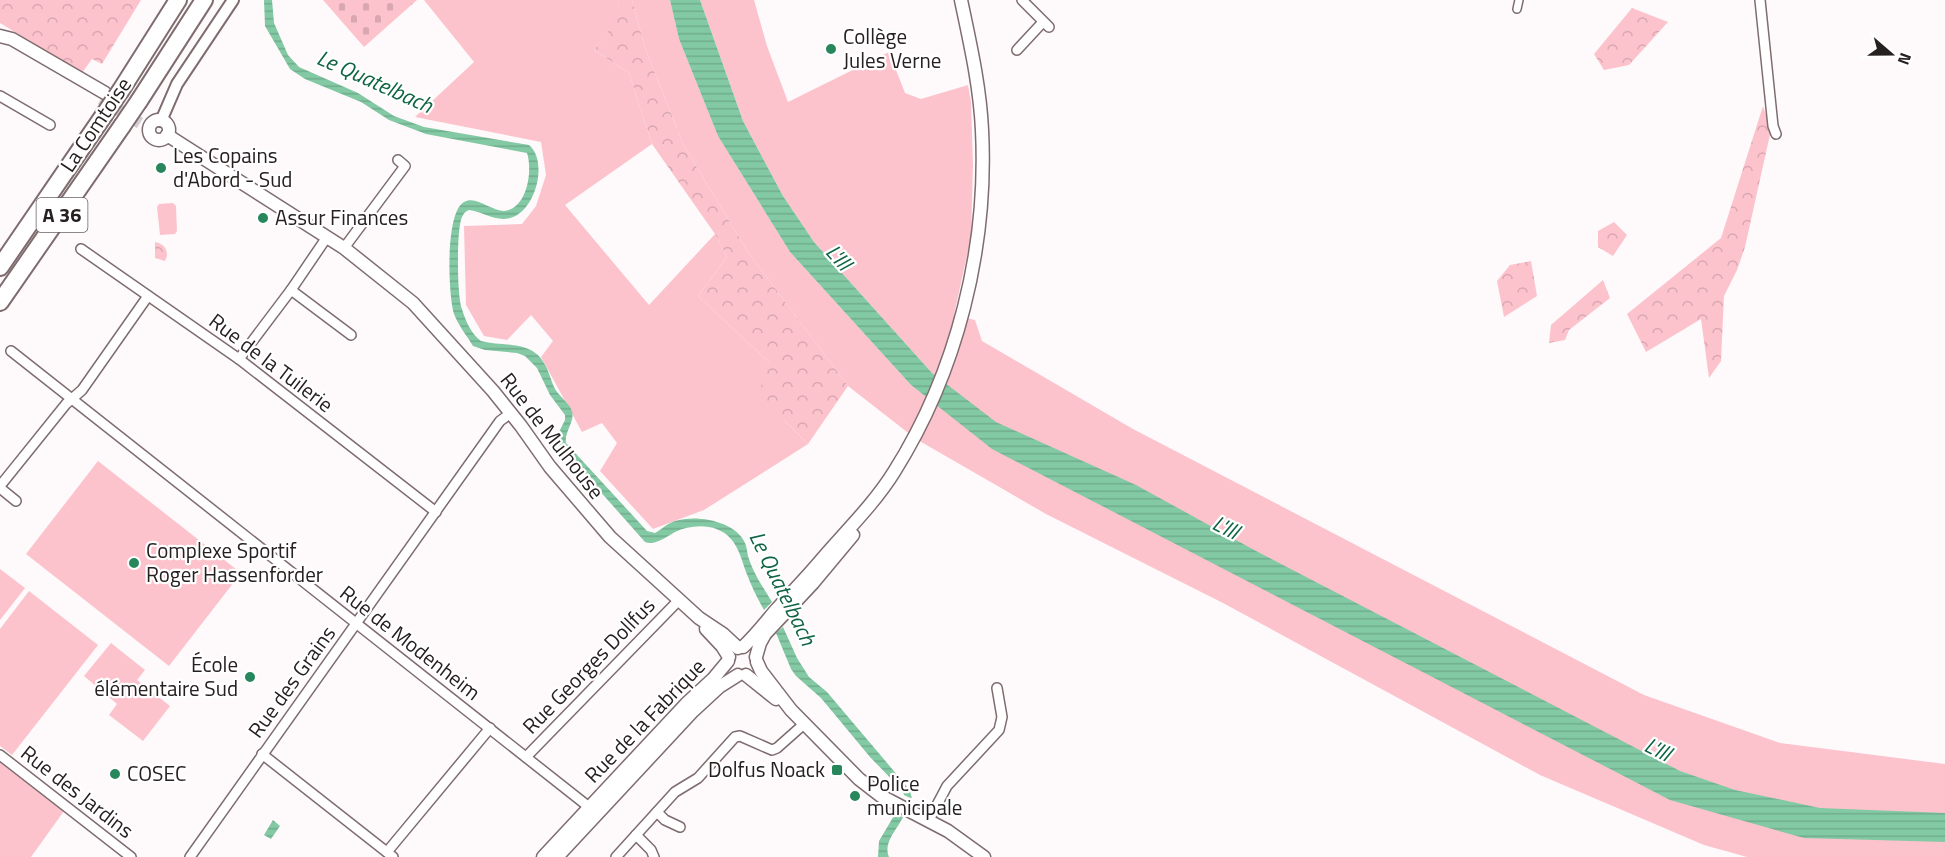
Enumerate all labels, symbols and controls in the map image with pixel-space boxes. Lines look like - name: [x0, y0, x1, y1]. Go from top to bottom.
- place label: Collège Jules Verne: [843, 20, 941, 76]
- north arrow: [1861, 24, 1921, 84]
- water label: Le Quatelbach: [312, 40, 439, 122]
- marker: Collège Jules Verne: [824, 42, 838, 56]
- text: N: [1892, 50, 1918, 68]
- street label: La Comtoise: [52, 71, 139, 178]
- place label: Les Copains d'Abord - Sud: [173, 139, 292, 195]
- marker: Les Copains d'Abord - Sud: [154, 161, 168, 175]
- road number: A 36: [36, 198, 88, 232]
- place label: Assur Finances: [275, 201, 408, 233]
- marker: Assur Finances: [256, 211, 270, 225]
- water label: L'Ill: [818, 236, 862, 280]
- street label: Rue de la Tuilerie: [203, 305, 341, 420]
- street label: Rue de Mulhouse: [493, 365, 613, 506]
- water label: L'Ill: [1207, 506, 1247, 549]
- water label: Le Quatelbach: [741, 525, 826, 652]
- place label: Complexe Sportif Roger Hassenforder: [146, 534, 323, 590]
- marker: Complexe Sportif Roger Hassenforder: [127, 556, 141, 570]
- street label: Rue de Modenheim: [333, 577, 488, 708]
- street label: Rue Georges Dollfus: [515, 590, 662, 741]
- street label: Rue des Grains: [240, 619, 343, 744]
- place label: École élémentaire Sud: [94, 648, 238, 704]
- street label: Rue de la Fabrique: [576, 651, 712, 790]
- marker: École élémentaire Sud: [243, 670, 257, 684]
- water label: L'Ill: [1639, 728, 1679, 771]
- street label: Rue des Jardins: [14, 737, 141, 846]
- place label: Dolfus Noack: [708, 753, 825, 785]
- place label: COSEC: [127, 757, 186, 789]
- marker: Dolfus Noack: [830, 763, 844, 777]
- marker: COSEC: [108, 767, 122, 781]
- place label: Police municipale: [867, 767, 962, 823]
- marker: Police municipale: [848, 789, 862, 803]

